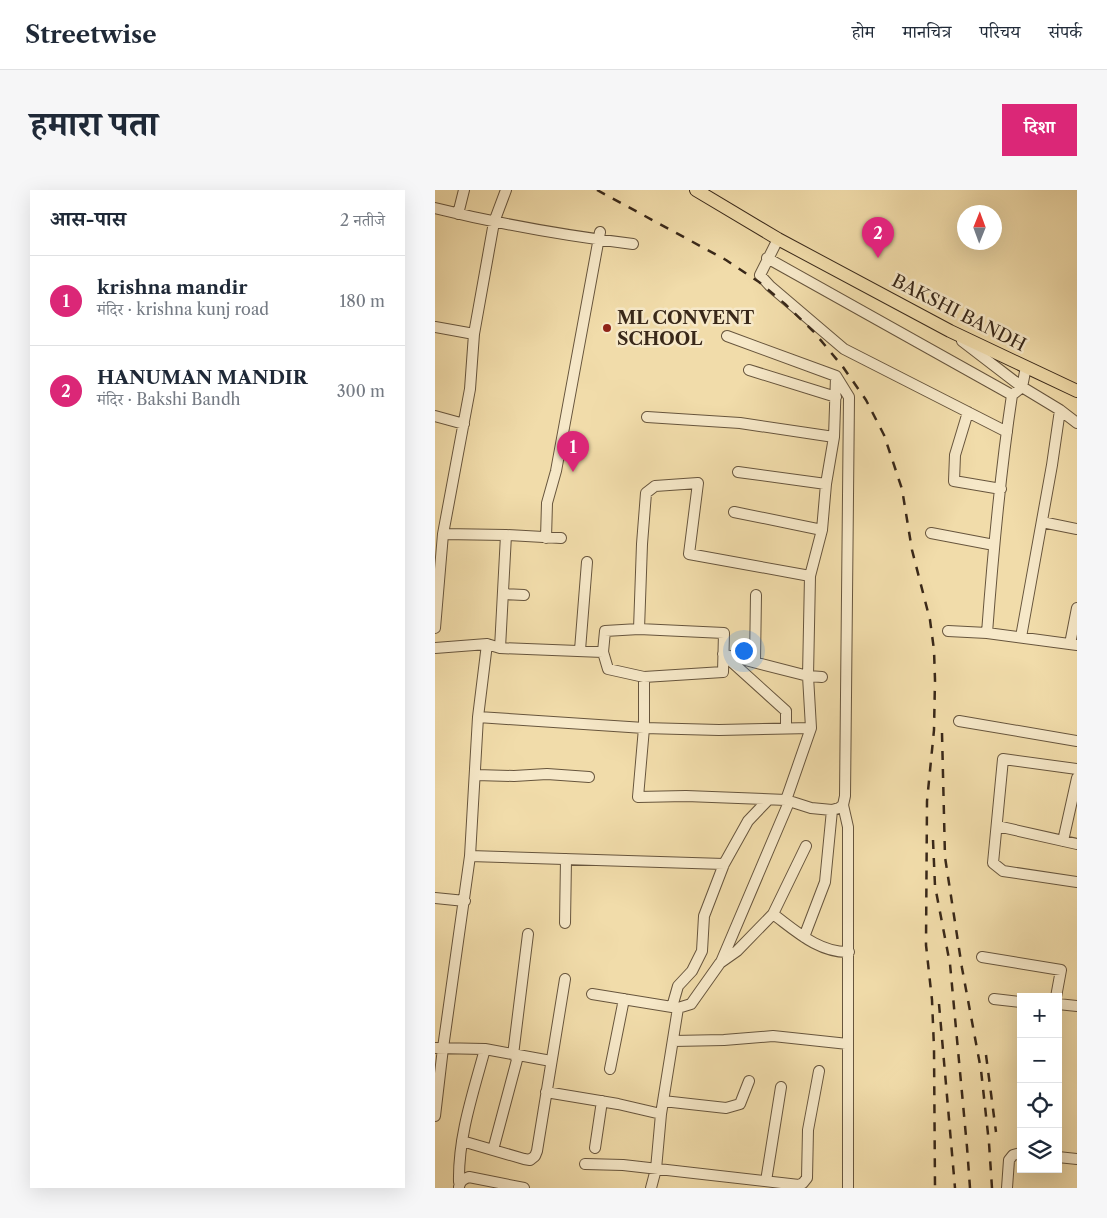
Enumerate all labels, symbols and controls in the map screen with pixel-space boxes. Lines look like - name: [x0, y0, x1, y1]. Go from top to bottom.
- text: Streetwise: [25, 20, 157, 49]
- text: होम: [852, 21, 875, 43]
- text: मानचित्र: [903, 21, 951, 43]
- text: परिचय: [979, 21, 1020, 43]
- text: संपर्क: [1048, 21, 1082, 43]
- text: हमारा पता: [30, 102, 158, 145]
- button: दिशा: [1002, 104, 1077, 156]
- north arrow: [957, 205, 1002, 250]
- text: आस-पास: [50, 206, 126, 231]
- text: 2 नतीजे: [340, 210, 385, 230]
- pin: 2: [862, 217, 894, 258]
- street label: BAKSHI BANDH: [888, 270, 1030, 356]
- text: krishna mandir: [97, 276, 248, 299]
- text: 1: [62, 291, 70, 311]
- text: 180 m: [339, 291, 385, 311]
- text: मंदिर · krishna kunj road: [97, 299, 269, 319]
- place label: ML CONVENT SCHOOL: [617, 307, 755, 350]
- marker: ML CONVENT SCHOOL: [601, 322, 613, 334]
- text: HANUMAN MANDIR: [97, 366, 307, 389]
- text: 2: [61, 381, 71, 401]
- text: 300 m: [337, 381, 385, 401]
- text: मंदिर · Bakshi Bandh: [97, 389, 241, 409]
- pin: 1: [557, 431, 589, 472]
- your location: [731, 638, 757, 664]
- map controls: [1017, 993, 1062, 1173]
- button: +: [1017, 993, 1062, 1038]
- button: −: [1017, 1038, 1062, 1083]
- button: locate: [1017, 1083, 1062, 1128]
- button: layers: [1017, 1128, 1062, 1173]

